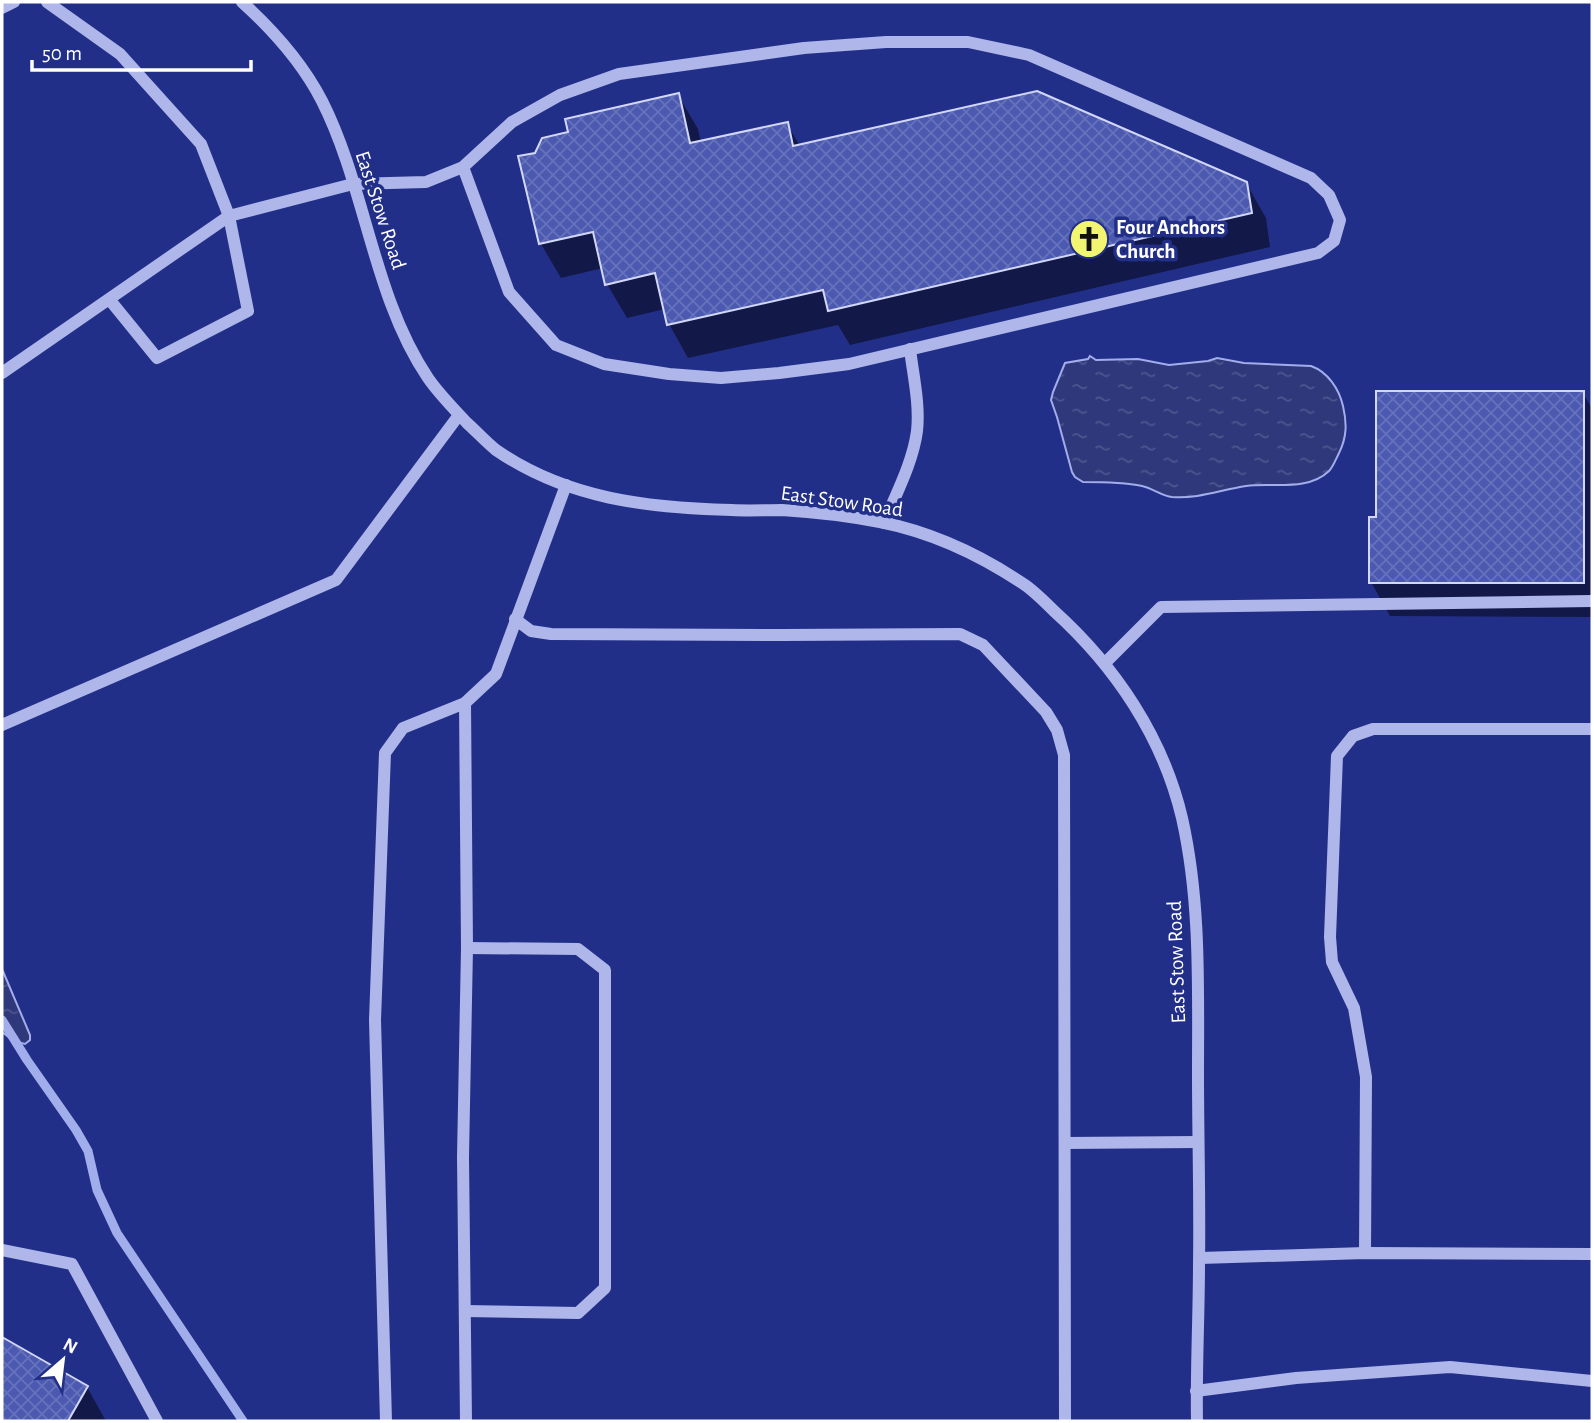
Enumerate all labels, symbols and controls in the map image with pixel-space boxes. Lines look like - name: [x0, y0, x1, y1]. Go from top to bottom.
- scale bar: [32, 28, 250, 72]
- text: 50 m: [42, 43, 82, 64]
- street label: East Stow Road: [352, 148, 410, 272]
- place label: Four Anchors Church: [1116, 217, 1225, 262]
- church icon: Four Anchors Church: [1068, 218, 1110, 260]
- street label: East Stow Road: [780, 483, 904, 520]
- street label: East Stow Road: [1164, 900, 1189, 1024]
- north arrow: [28, 1325, 98, 1395]
- text: N: [60, 1335, 81, 1358]

